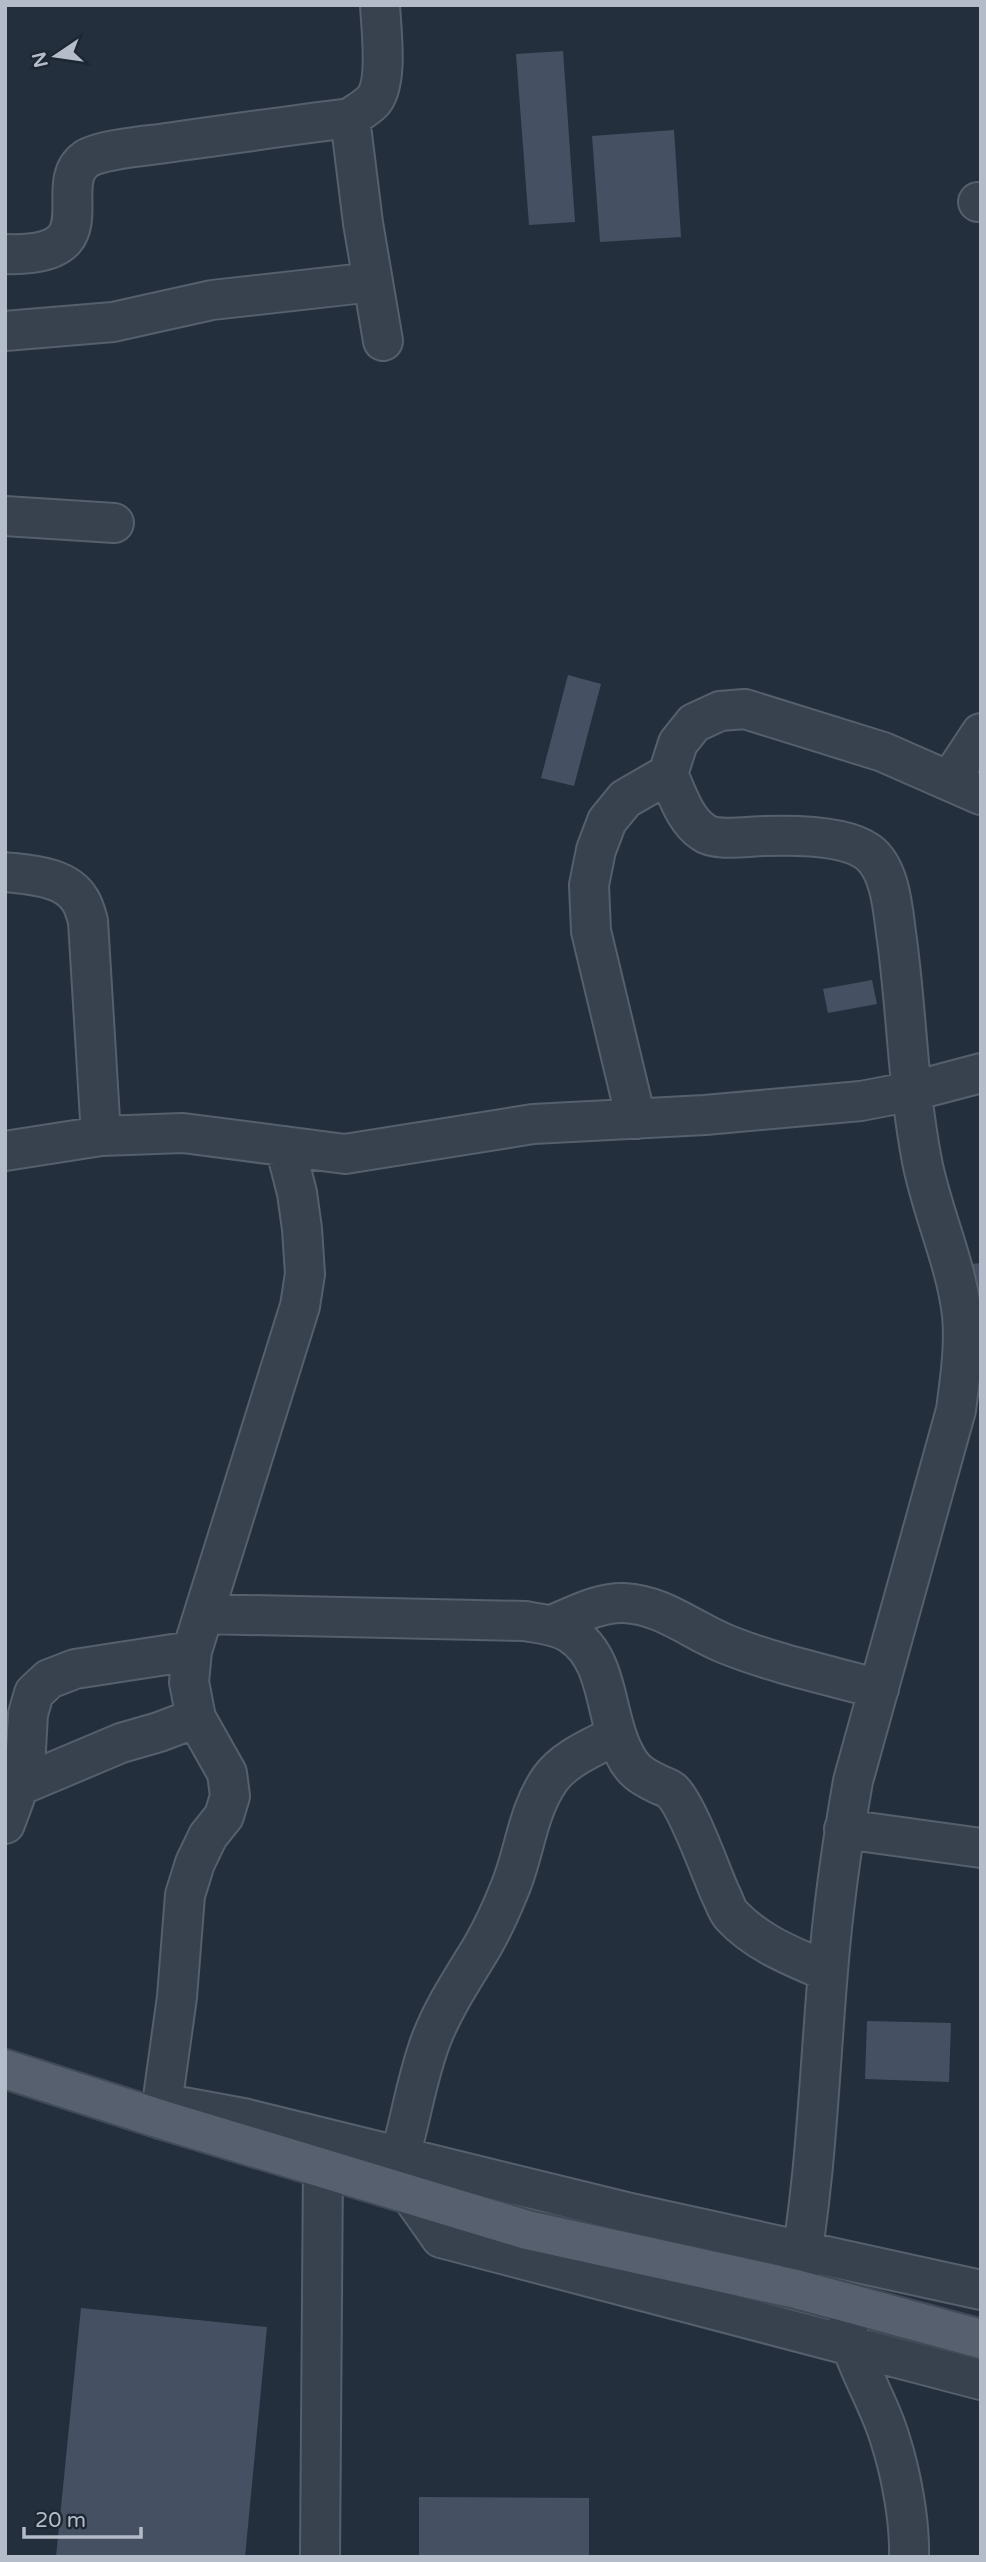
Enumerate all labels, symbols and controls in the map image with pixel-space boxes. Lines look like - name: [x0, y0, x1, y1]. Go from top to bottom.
- north arrow: [21, 21, 91, 91]
- text: N: [28, 50, 53, 70]
- scale bar: [24, 2496, 142, 2540]
- text: 20 m: [35, 2508, 86, 2533]

